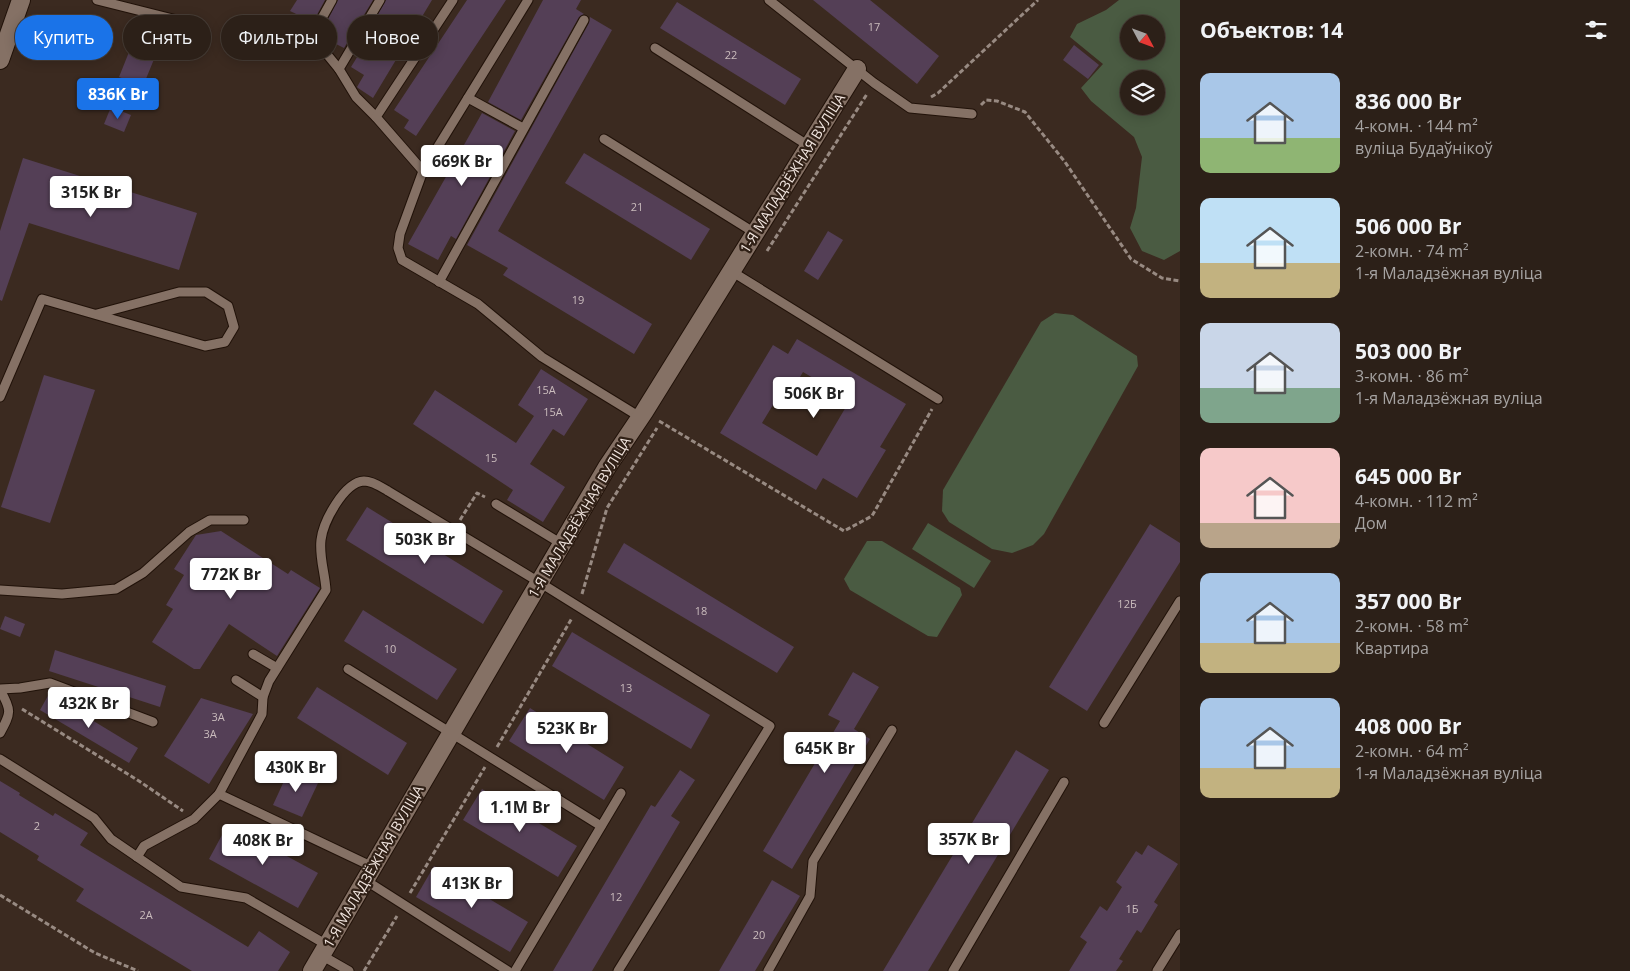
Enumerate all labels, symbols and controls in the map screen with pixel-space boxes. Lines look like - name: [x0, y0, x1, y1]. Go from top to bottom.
- chip: Купить: [15, 15, 113, 60]
- chip: Снять: [123, 15, 211, 60]
- chip: Фильтры: [221, 15, 337, 60]
- chip: Новое: [347, 15, 438, 60]
- north arrow: [1120, 15, 1165, 60]
- map controls: [1120, 15, 1165, 115]
- text: Объектов: 14: [1200, 16, 1343, 44]
- icon: filters: [1582, 16, 1610, 44]
- house number: 17: [868, 19, 880, 34]
- house number: 22: [725, 47, 737, 62]
- button: layers: [1120, 70, 1165, 115]
- pin: 836K Br: [72, 78, 164, 120]
- text: 836K Br: [88, 83, 148, 105]
- text: 836 000 Br: [1355, 87, 1462, 115]
- street label: 1-Я МАЛАДЗЁЖНАЯ ВУЛІЦА: [735, 90, 849, 256]
- icon: home: [1240, 93, 1300, 153]
- text: 4-комн. · 144 m²: [1355, 115, 1478, 137]
- text: вуліца Будаўнікоў: [1355, 137, 1492, 159]
- pin: 669K Br: [416, 144, 508, 187]
- text: 669K Br: [432, 150, 492, 172]
- pin: 315K Br: [45, 176, 137, 218]
- text: 315K Br: [61, 181, 121, 203]
- house number: 21: [631, 199, 643, 214]
- text: 506 000 Br: [1355, 212, 1462, 240]
- icon: home: [1240, 218, 1300, 278]
- text: 2-комн. · 74 m²: [1355, 240, 1469, 262]
- text: 1-я Маладзёжная вуліца: [1355, 262, 1543, 284]
- house number: 19: [572, 292, 584, 307]
- text: 503 000 Br: [1355, 337, 1462, 365]
- icon: home: [1240, 343, 1300, 403]
- text: 3-комн. · 86 m²: [1355, 365, 1469, 387]
- pin: 506K Br: [768, 376, 860, 419]
- house number: 15А: [536, 382, 556, 397]
- text: 506K Br: [784, 382, 844, 404]
- text: 1-я Маладзёжная вуліца: [1355, 387, 1543, 409]
- house number: 15А: [543, 404, 563, 419]
- street label: 1-Я МАЛАДЗЁЖНАЯ ВУЛІЦА: [523, 433, 635, 601]
- house number: 15: [485, 450, 497, 465]
- text: 645 000 Br: [1355, 462, 1462, 490]
- icon: home: [1240, 468, 1300, 528]
- text: 4-комн. · 112 m²: [1355, 490, 1478, 512]
- text: Дом: [1355, 512, 1387, 534]
- pin: 503K Br: [379, 522, 471, 565]
- text: 503K Br: [395, 528, 455, 550]
- pin: 772K Br: [185, 558, 277, 600]
- text: 772K Br: [201, 563, 261, 585]
- text: 357 000 Br: [1355, 587, 1462, 615]
- icon: home: [1240, 593, 1300, 653]
- house number: 12Б: [1117, 596, 1137, 611]
- house number: 18: [695, 603, 707, 618]
- text: 2-комн. · 58 m²: [1355, 615, 1469, 637]
- text: Квартира: [1355, 637, 1429, 659]
- house number: 10: [384, 641, 396, 656]
- house number: 13: [620, 680, 632, 695]
- pin: 432K Br: [43, 686, 135, 729]
- text: 432K Br: [59, 692, 119, 714]
- house number: 3А: [211, 709, 225, 724]
- pin: 523K Br: [521, 712, 613, 754]
- text: 408 000 Br: [1355, 712, 1462, 740]
- text: 523K Br: [537, 717, 597, 739]
- icon: home: [1240, 718, 1300, 778]
- house number: 3А: [203, 726, 217, 741]
- pin: 645K Br: [779, 732, 871, 774]
- text: 645K Br: [795, 737, 855, 759]
- text: 2-комн. · 64 m²: [1355, 740, 1469, 762]
- pin: 430K Br: [250, 750, 342, 793]
- text: 430K Br: [266, 756, 326, 778]
- text: 1-я Маладзёжная вуліца: [1355, 762, 1543, 784]
- street label: 1-Я МАЛАДЗЁЖНАЯ ВУЛІЦА: [319, 781, 427, 951]
- pin: 1.1M Br: [474, 790, 566, 833]
- text: 1.1M Br: [490, 796, 550, 818]
- house number: 2: [34, 818, 40, 833]
- pin: 357K Br: [923, 822, 1015, 865]
- pin: 408K Br: [217, 824, 309, 866]
- text: 357K Br: [939, 828, 999, 850]
- text: 408K Br: [233, 829, 293, 851]
- pin: 413K Br: [426, 866, 518, 909]
- text: 413K Br: [442, 872, 502, 894]
- house number: 12: [610, 889, 622, 904]
- house number: 1Б: [1125, 901, 1139, 916]
- house number: 2А: [139, 907, 153, 922]
- house number: 20: [753, 927, 765, 942]

